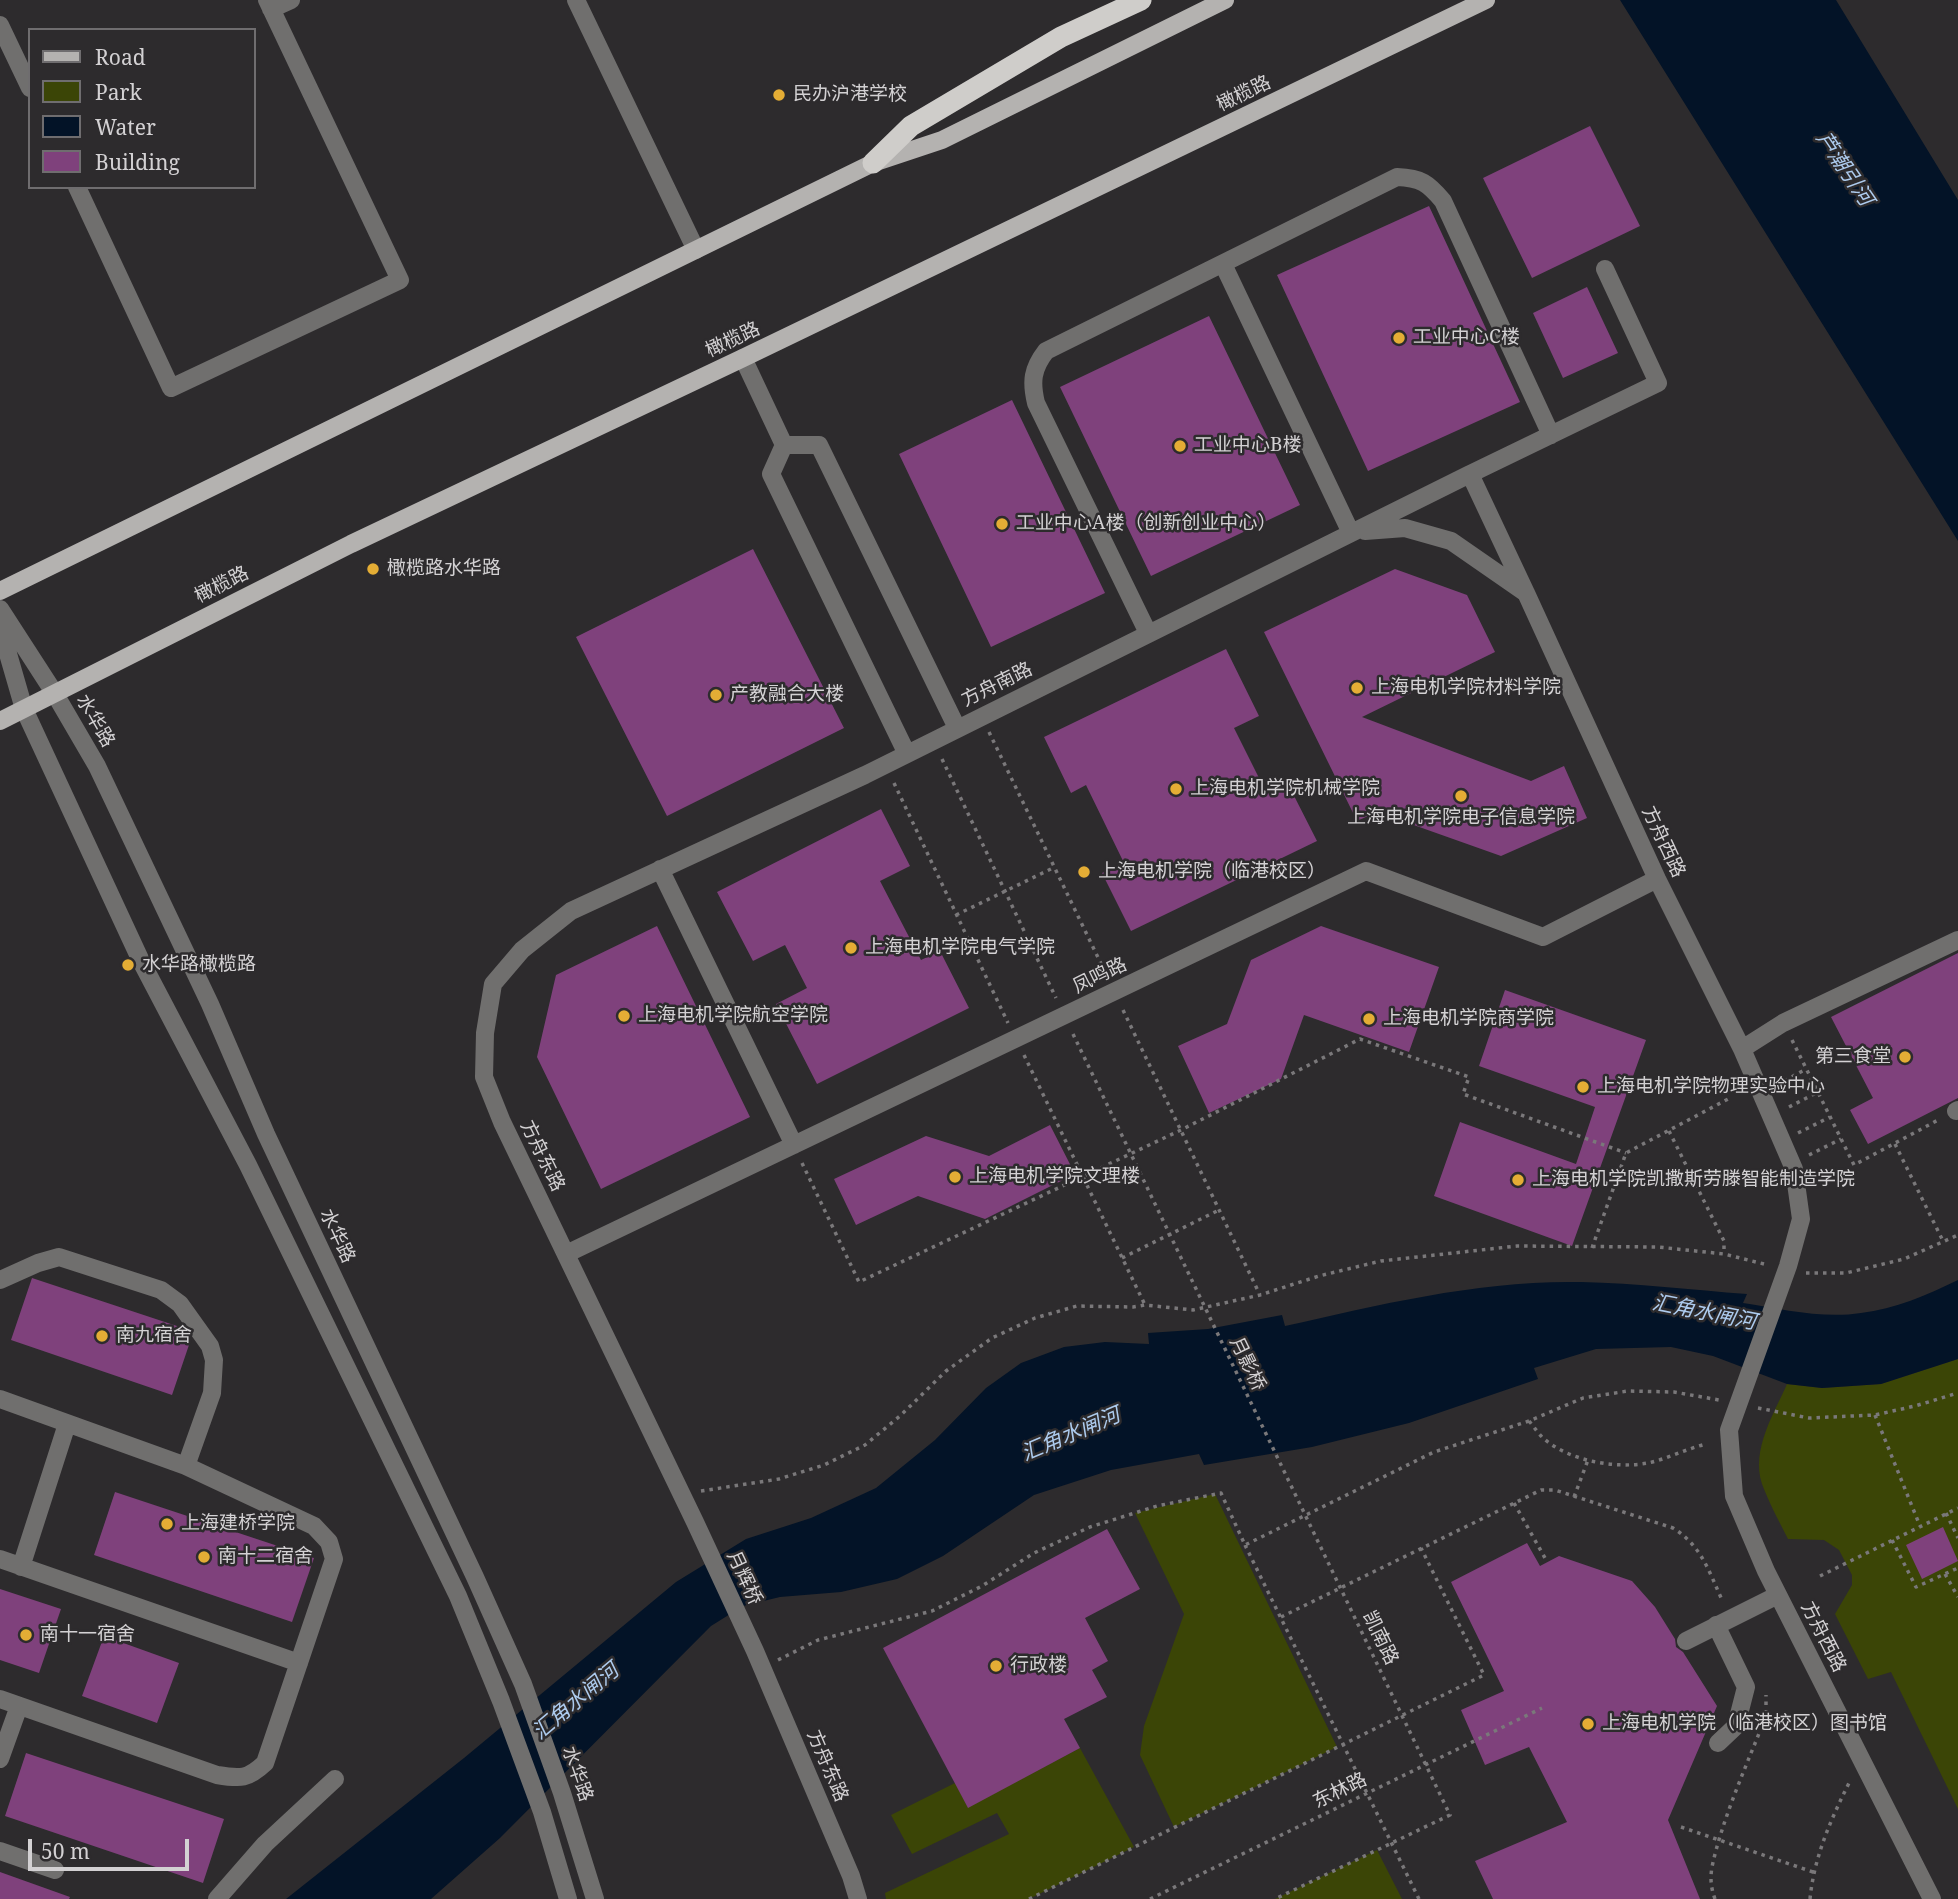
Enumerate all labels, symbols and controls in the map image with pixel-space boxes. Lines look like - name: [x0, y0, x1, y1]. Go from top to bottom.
- legend: [28, 28, 256, 189]
- text: Road: [95, 43, 146, 71]
- street label: 橄榄路: [1213, 71, 1275, 117]
- text: Park: [95, 78, 142, 106]
- place label: 民办沪港学校: [793, 84, 907, 106]
- marker: 民办沪港学校: [771, 87, 787, 103]
- text: Water: [95, 113, 156, 141]
- water label: 芦潮引河: [1810, 127, 1878, 211]
- text: Building: [95, 148, 180, 176]
- street label: 橄榄路: [702, 318, 764, 362]
- place label: 工业中心C楼: [1413, 327, 1520, 349]
- marker: 工业中心C楼: [1391, 330, 1407, 346]
- place label: 工业中心B楼: [1194, 435, 1301, 457]
- marker: 工业中心B楼: [1172, 438, 1188, 454]
- place label: 工业中心A楼（创新创业中心）: [1016, 513, 1276, 535]
- marker: 工业中心A楼（创新创业中心）: [994, 516, 1010, 532]
- place label: 橄榄路水华路: [387, 558, 501, 580]
- marker: 橄榄路水华路: [365, 561, 381, 577]
- street label: 橄榄路: [191, 562, 253, 608]
- street label: 方舟南路: [958, 658, 1036, 712]
- place label: 上海电机学院材料学院: [1371, 677, 1561, 699]
- marker: 上海电机学院材料学院: [1349, 680, 1365, 696]
- place label: 产教融合大楼: [730, 684, 844, 706]
- marker: 产教融合大楼: [708, 687, 724, 703]
- street label: 水华路: [71, 691, 119, 751]
- place label: 上海电机学院机械学院: [1190, 778, 1380, 800]
- marker: 上海电机学院机械学院: [1168, 781, 1184, 797]
- marker: 上海电机学院电子信息学院: [1453, 788, 1469, 804]
- street label: 方舟西路: [1637, 803, 1689, 881]
- place label: 上海电机学院电子信息学院: [1347, 807, 1575, 829]
- place label: 上海电机学院（临港校区）: [1098, 861, 1326, 883]
- marker: 上海电机学院（临港校区）: [1076, 864, 1092, 880]
- place label: 上海电机学院电气学院: [865, 937, 1055, 959]
- marker: 上海电机学院电气学院: [843, 940, 859, 956]
- street label: 凤鸣路: [1069, 953, 1131, 999]
- place label: 水华路橄榄路: [142, 954, 256, 976]
- marker: 水华路橄榄路: [120, 957, 136, 973]
- place label: 上海电机学院航空学院: [638, 1005, 828, 1027]
- marker: 上海电机学院航空学院: [616, 1008, 632, 1024]
- place label: 上海电机学院商学院: [1383, 1008, 1554, 1030]
- marker: 上海电机学院商学院: [1361, 1011, 1377, 1027]
- place label: 第三食堂: [1815, 1046, 1891, 1068]
- marker: 第三食堂: [1897, 1049, 1913, 1065]
- place label: 上海电机学院物理实验中心: [1597, 1076, 1825, 1098]
- marker: 上海电机学院物理实验中心: [1575, 1079, 1591, 1095]
- street label: 方舟东路: [515, 1117, 569, 1195]
- place label: 上海电机学院文理楼: [969, 1166, 1140, 1188]
- marker: 上海电机学院文理楼: [947, 1169, 963, 1185]
- place label: 上海电机学院凯撒斯劳滕智能制造学院: [1532, 1169, 1855, 1191]
- marker: 上海电机学院凯撒斯劳滕智能制造学院: [1510, 1172, 1526, 1188]
- street label: 水华路: [315, 1205, 359, 1267]
- water label: 汇角水闸河: [1650, 1291, 1758, 1335]
- place label: 南九宿舍: [116, 1325, 192, 1347]
- marker: 南九宿舍: [94, 1328, 110, 1344]
- street label: 月影桥: [1224, 1333, 1270, 1395]
- water label: 汇角水闸河: [1018, 1403, 1124, 1467]
- place label: 上海建桥学院: [181, 1513, 295, 1535]
- marker: 上海建桥学院: [159, 1516, 175, 1532]
- place label: 南十二宿舍: [218, 1546, 313, 1568]
- street label: 月辉桥: [722, 1547, 766, 1609]
- marker: 南十二宿舍: [196, 1549, 212, 1565]
- street label: 方舟西路: [1796, 1598, 1850, 1676]
- street label: 凯南路: [1357, 1607, 1403, 1669]
- place label: 南十一宿舍: [40, 1624, 135, 1646]
- marker: 南十一宿舍: [18, 1627, 34, 1643]
- place label: 行政楼: [1010, 1655, 1067, 1677]
- marker: 行政楼: [988, 1658, 1004, 1674]
- water label: 汇角水闸河: [528, 1659, 624, 1745]
- place label: 上海电机学院（临港校区）图书馆: [1602, 1713, 1887, 1735]
- marker: 上海电机学院（临港校区）图书馆: [1580, 1716, 1596, 1732]
- street label: 方舟东路: [802, 1727, 852, 1805]
- street label: 水华路: [557, 1743, 597, 1805]
- street label: 东林路: [1309, 1768, 1371, 1814]
- scale bar: [32, 1826, 192, 1870]
- text: 50 m: [41, 1837, 90, 1865]

